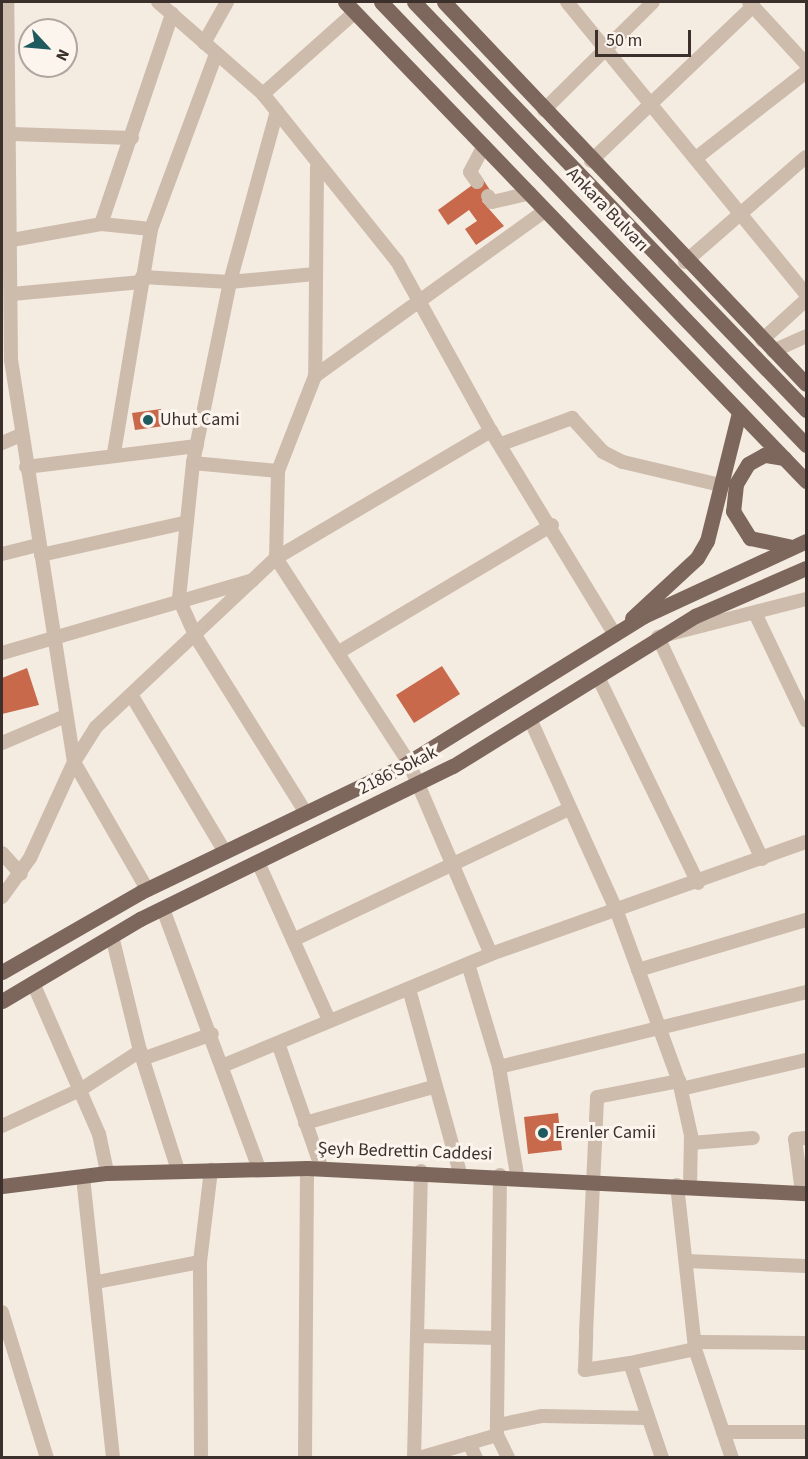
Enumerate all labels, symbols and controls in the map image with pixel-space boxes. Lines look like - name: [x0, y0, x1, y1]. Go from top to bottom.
- north arrow: [18, 18, 78, 78]
- scale bar: [598, 18, 694, 56]
- text: 50 m: [606, 28, 642, 53]
- text: N: [50, 45, 75, 65]
- street label: Ankara Bulvarı: [561, 163, 653, 257]
- place label: Uhut Cami: [160, 409, 240, 431]
- marker: Uhut Cami: [141, 413, 155, 427]
- street label: 2186 Sokak: [355, 742, 441, 800]
- place label: Erenler Camii: [555, 1122, 656, 1144]
- marker: Erenler Camii: [536, 1126, 550, 1140]
- street label: Şeyh Bedrettin Caddesi: [317, 1138, 493, 1166]

